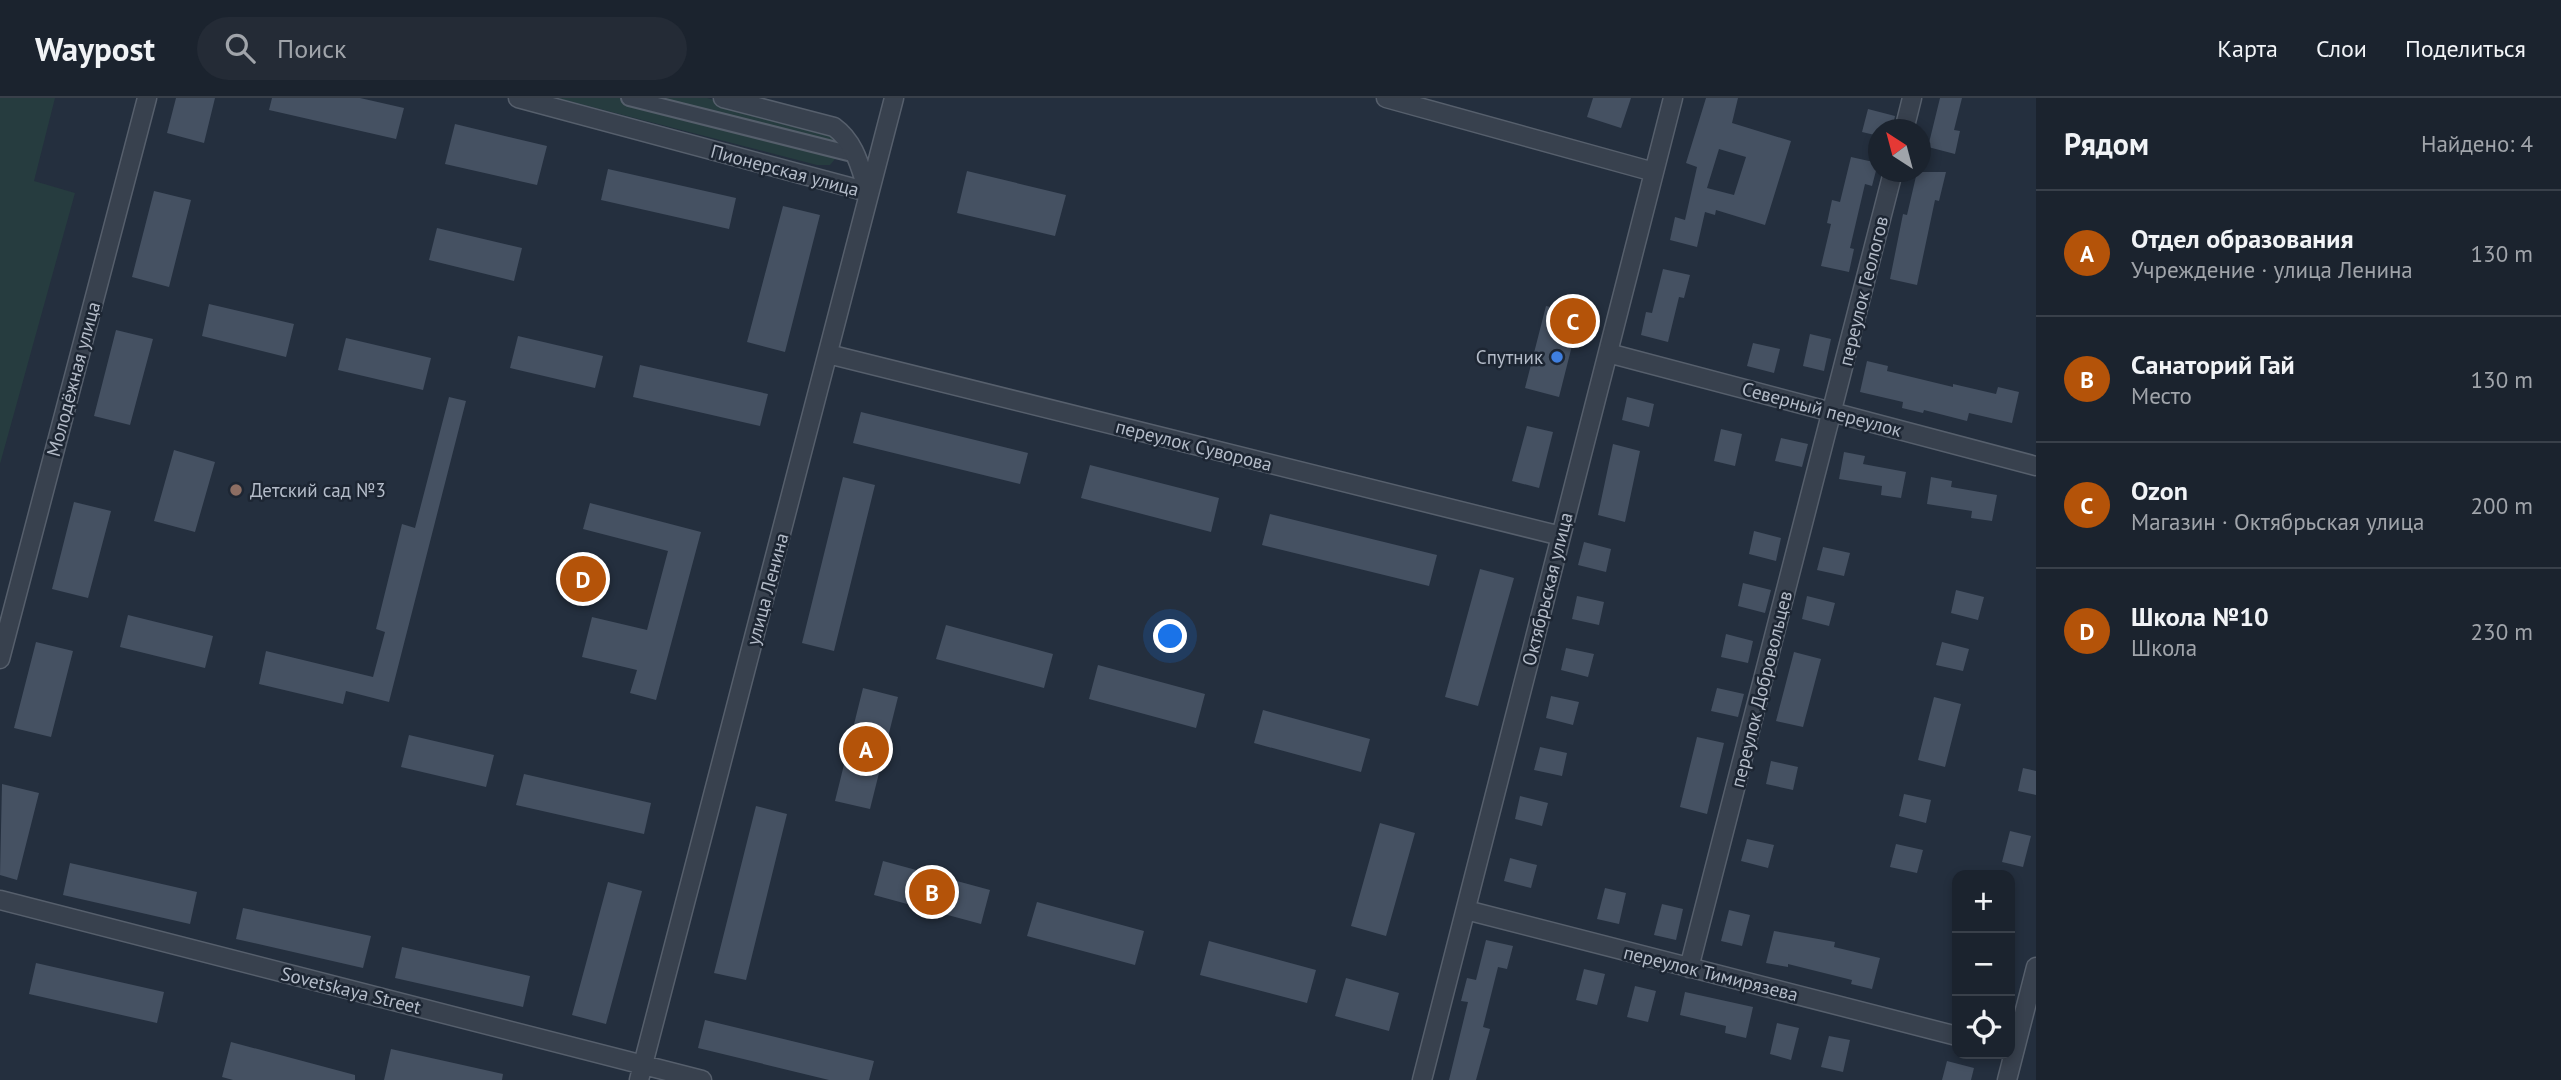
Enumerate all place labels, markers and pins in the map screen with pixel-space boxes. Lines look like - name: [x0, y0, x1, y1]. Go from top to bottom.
- pin: C: [1550, 295, 1596, 347]
- place label: Спутник: [1476, 345, 1543, 369]
- marker: Спутник: [1549, 349, 1565, 365]
- place label: Детский сад №3: [250, 478, 386, 502]
- marker: Детский сад №3: [228, 482, 244, 498]
- pin: D: [560, 553, 606, 605]
- pin: A: [843, 723, 889, 775]
- pin: B: [909, 866, 955, 918]

